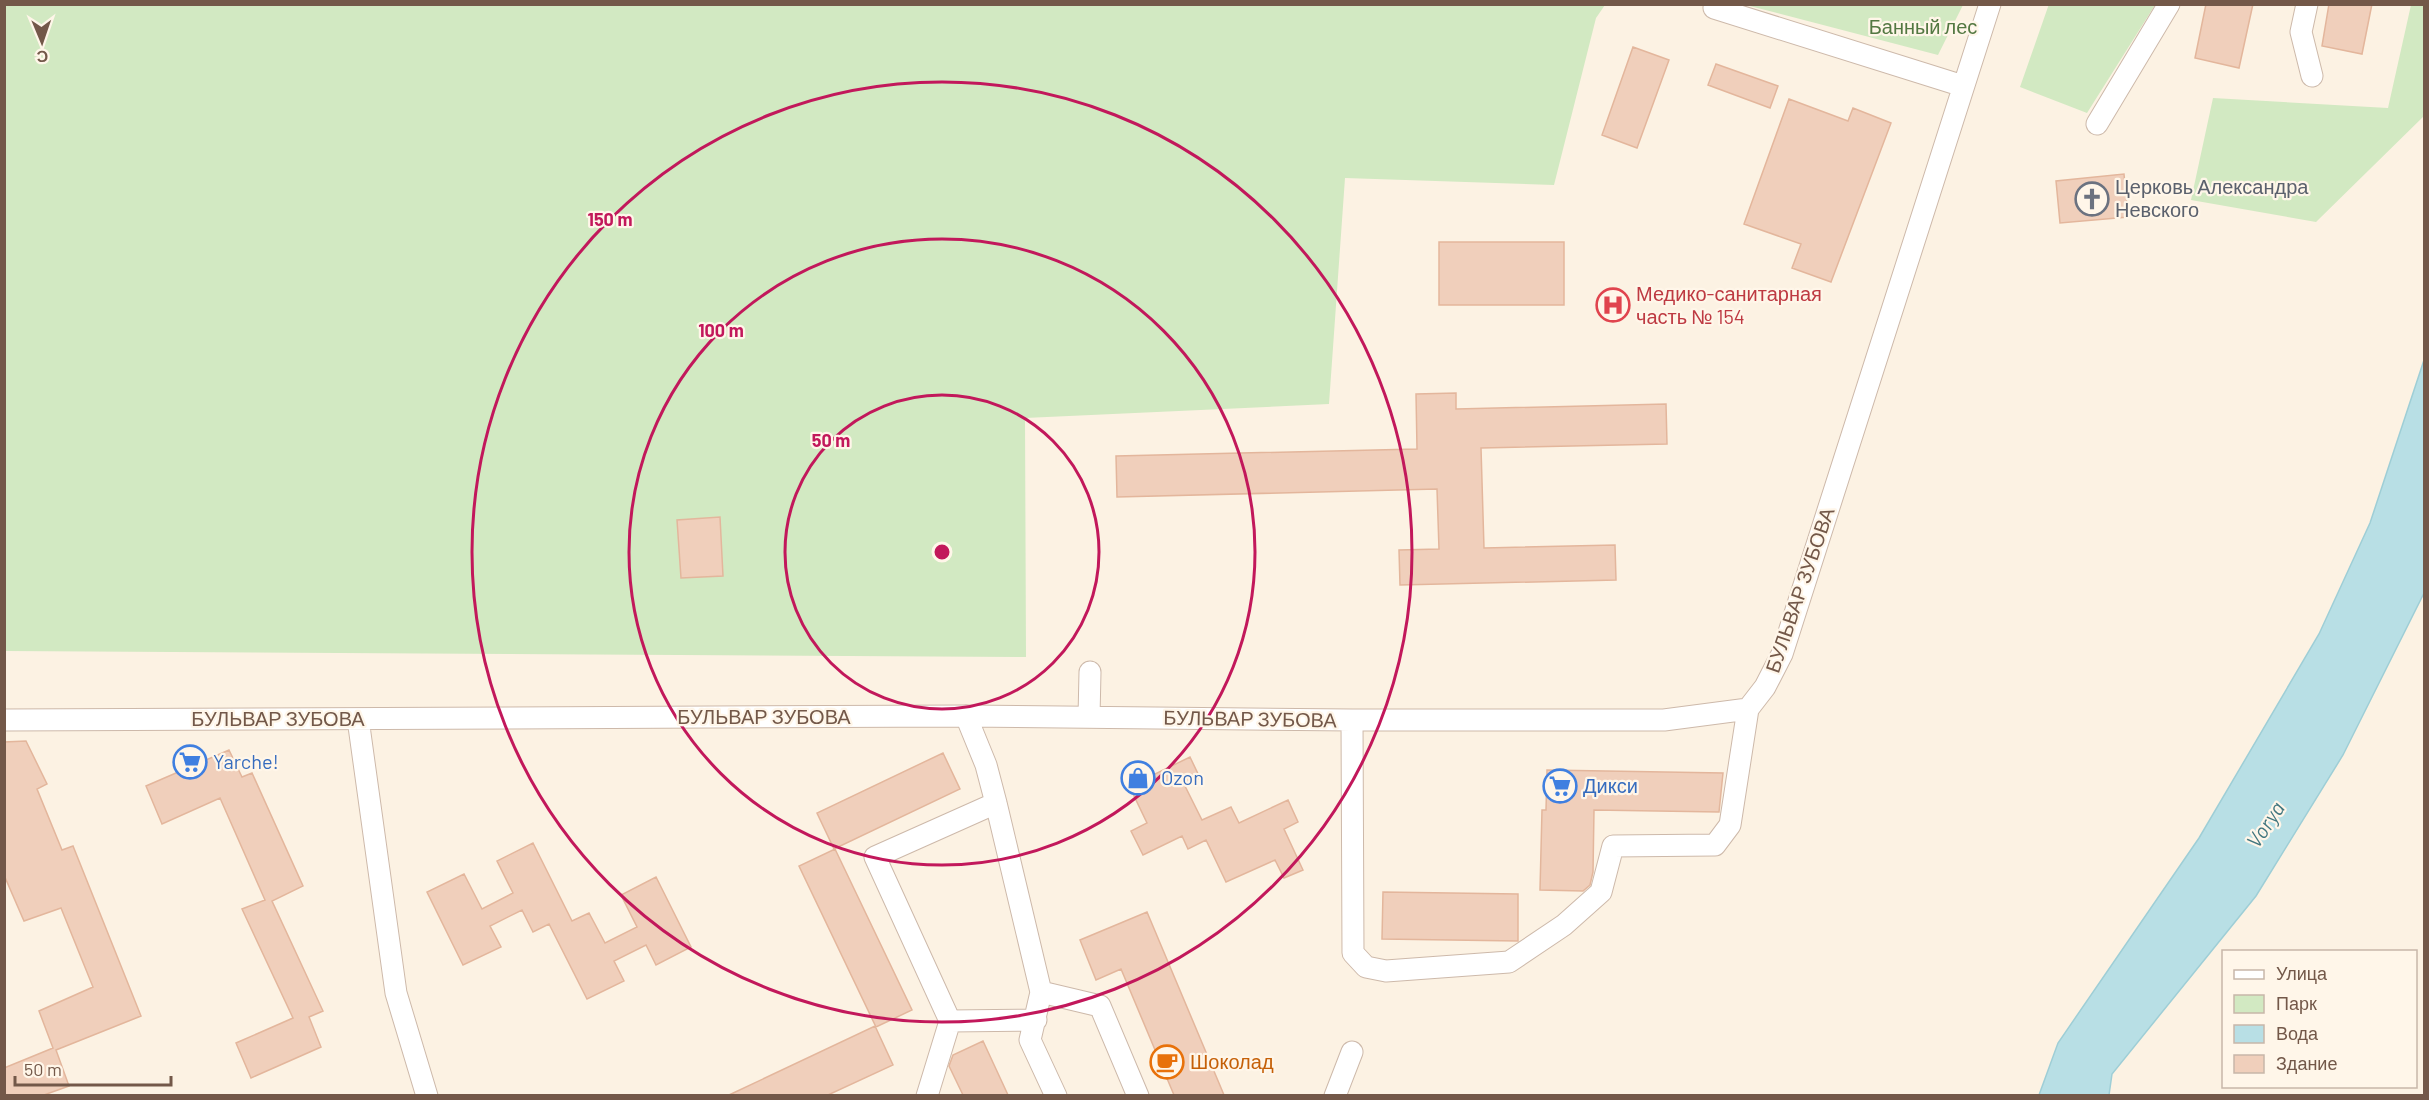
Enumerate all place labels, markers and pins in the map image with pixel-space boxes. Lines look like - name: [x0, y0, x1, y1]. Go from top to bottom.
- place label: Церковь Александра Невского: [2115, 174, 2309, 221]
- church icon: Церковь Александра Невского: [2074, 181, 2110, 217]
- place label: Медико-санитарная часть № 154: [1636, 281, 1822, 328]
- hospital icon: Медико-санитарная часть № 154: [1595, 287, 1631, 323]
- centre of rings: [932, 542, 952, 562]
- supermarket icon: Yarche!: [172, 744, 208, 780]
- place label: Yarche!: [213, 749, 279, 773]
- shop icon: Ozon: [1120, 760, 1156, 796]
- place label: Ozon: [1161, 765, 1204, 789]
- supermarket icon: Дикси: [1542, 768, 1578, 804]
- place label: Дикси: [1583, 773, 1638, 797]
- cafe icon: Шоколад: [1149, 1044, 1185, 1080]
- place label: Шоколад: [1190, 1049, 1274, 1073]

